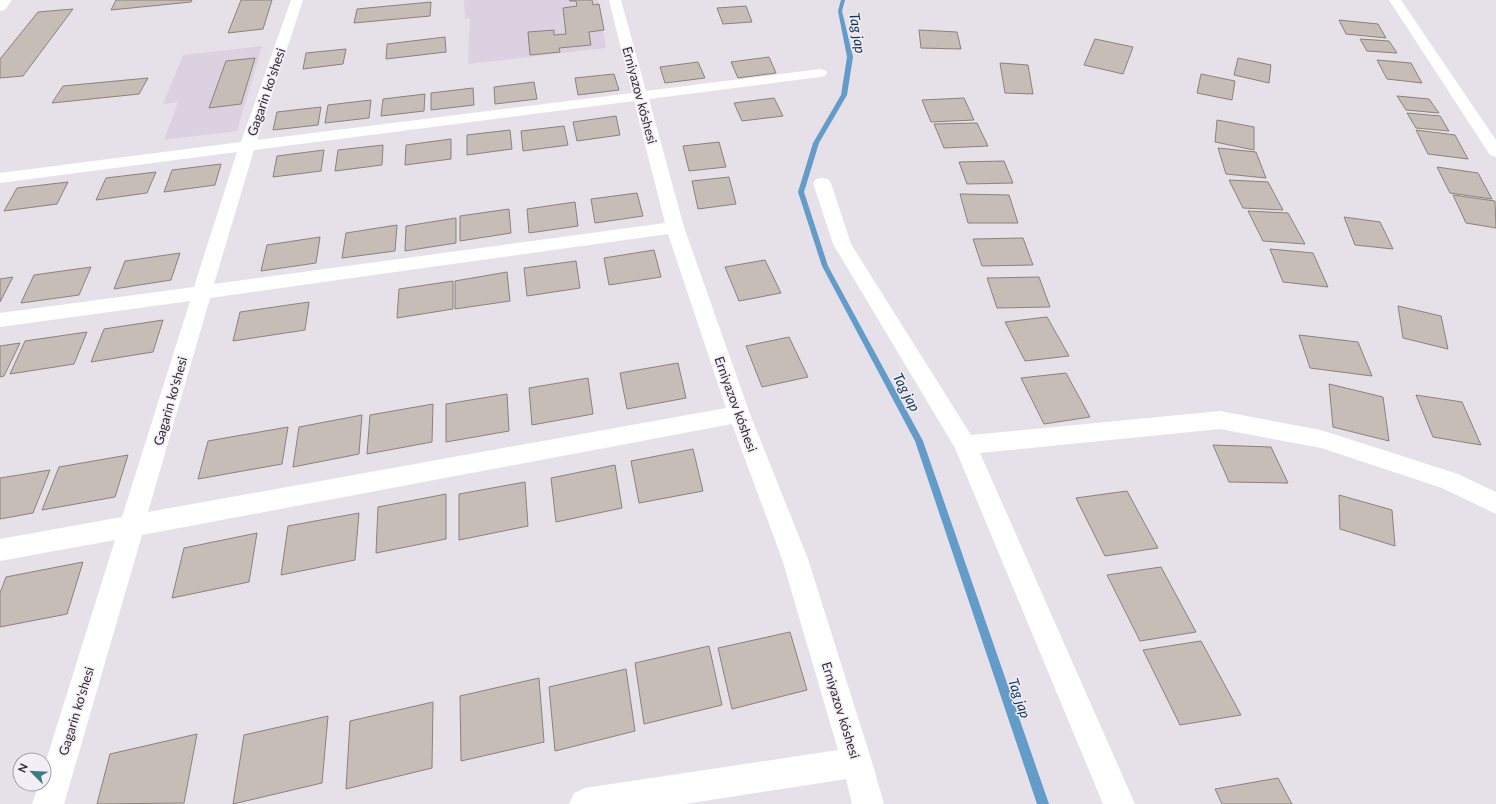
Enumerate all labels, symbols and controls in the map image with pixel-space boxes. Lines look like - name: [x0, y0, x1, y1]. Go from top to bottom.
- water label: Tag jap: [846, 11, 870, 55]
- street label: Erniyazov kóshesi: [619, 45, 661, 145]
- street label: Gagarin ko'shesi: [243, 46, 289, 138]
- street label: Erniyazov kóshesi: [711, 354, 761, 454]
- street label: Gagarin ko'shesi: [150, 355, 190, 447]
- water label: Tag jap: [890, 370, 924, 414]
- street label: Erniyazov kóshesi: [819, 660, 863, 760]
- street label: Gagarin ko'shesi: [55, 665, 97, 757]
- water label: Tag jap: [1005, 676, 1035, 720]
- north arrow: [12, 752, 52, 792]
- text: N: [15, 761, 30, 774]

